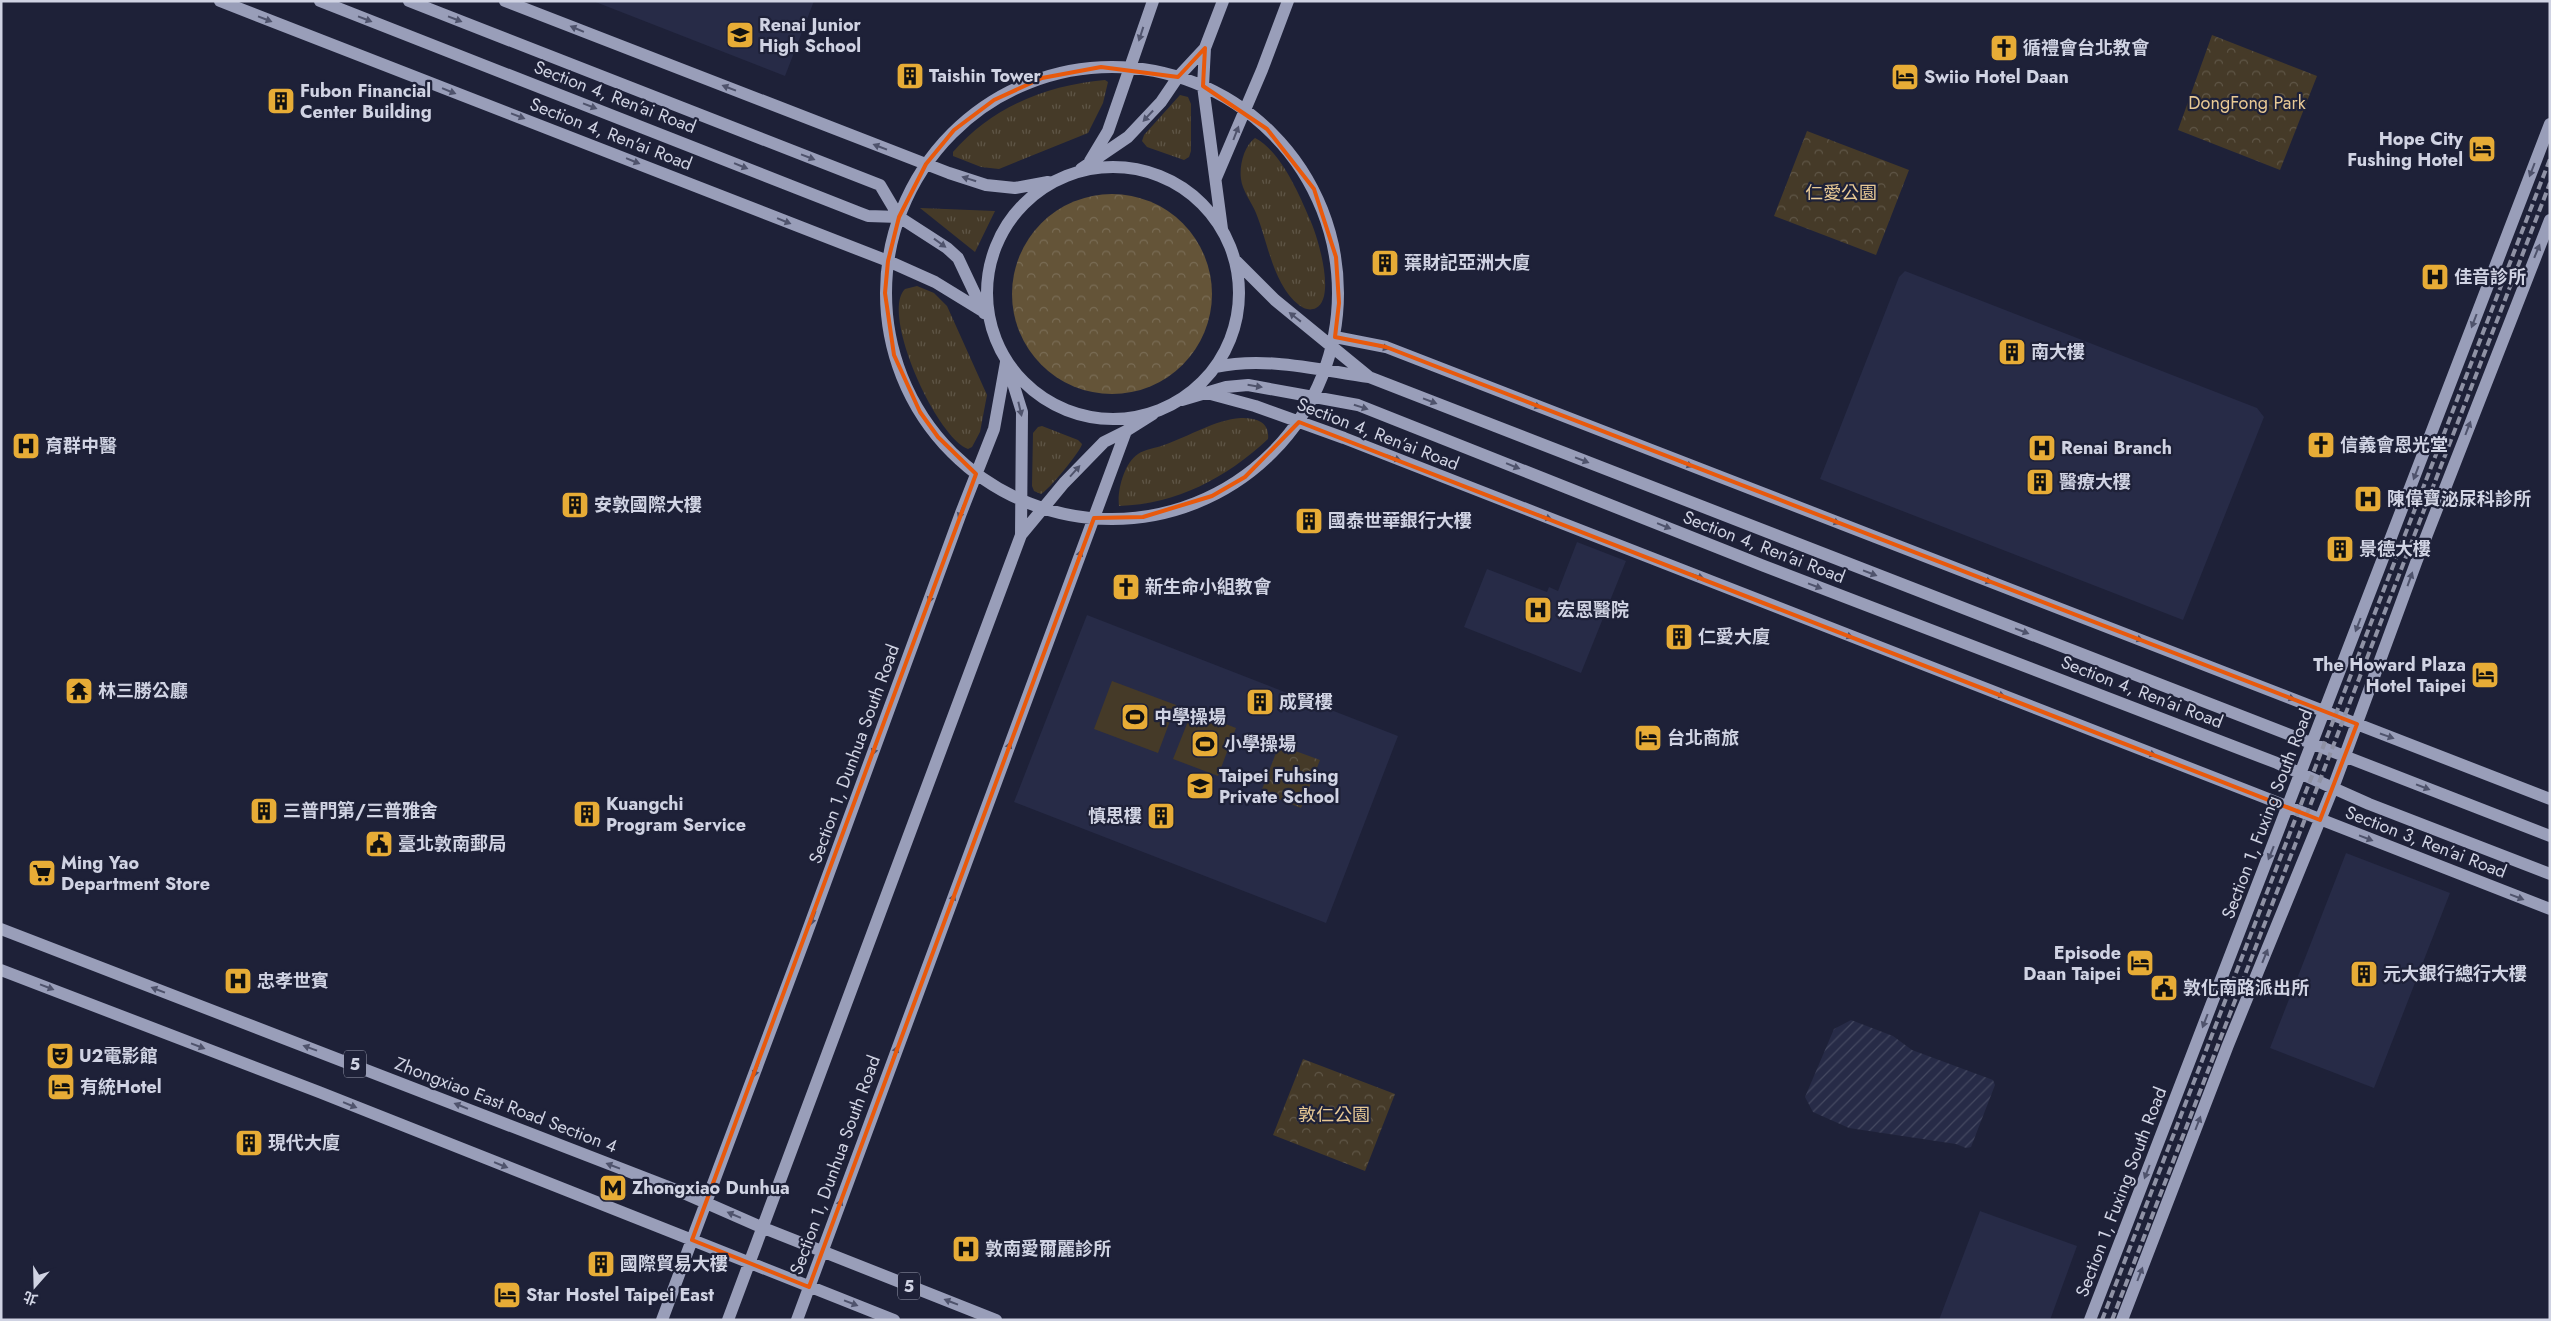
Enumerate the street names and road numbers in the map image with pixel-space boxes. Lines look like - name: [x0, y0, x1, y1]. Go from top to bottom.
- street label: Section 4, Ren’ai Road: [530, 54, 700, 140]
- street label: Section 4, Ren'ai Road: [526, 91, 696, 177]
- street label: Section 4, Ren’ai Road: [1293, 391, 1463, 477]
- street label: Section 4, Ren’ai Road: [1679, 504, 1849, 590]
- street label: Section 1, Dunhua South Road: [802, 641, 906, 867]
- street label: Section 4, Ren’ai Road: [2057, 649, 2227, 735]
- street label: Section 1, Fuxing South Road: [2215, 705, 2319, 923]
- street label: Section 3, Ren’ai Road: [2342, 799, 2510, 885]
- road number: 5: [344, 1050, 366, 1078]
- street label: Zhongxiao East Road Section 4: [391, 1050, 621, 1160]
- street label: Section 1, Dunhua South Road: [783, 1052, 887, 1278]
- street label: Section 1, Fuxing South Road: [2069, 1083, 2173, 1301]
- road number: 5: [898, 1272, 920, 1300]

